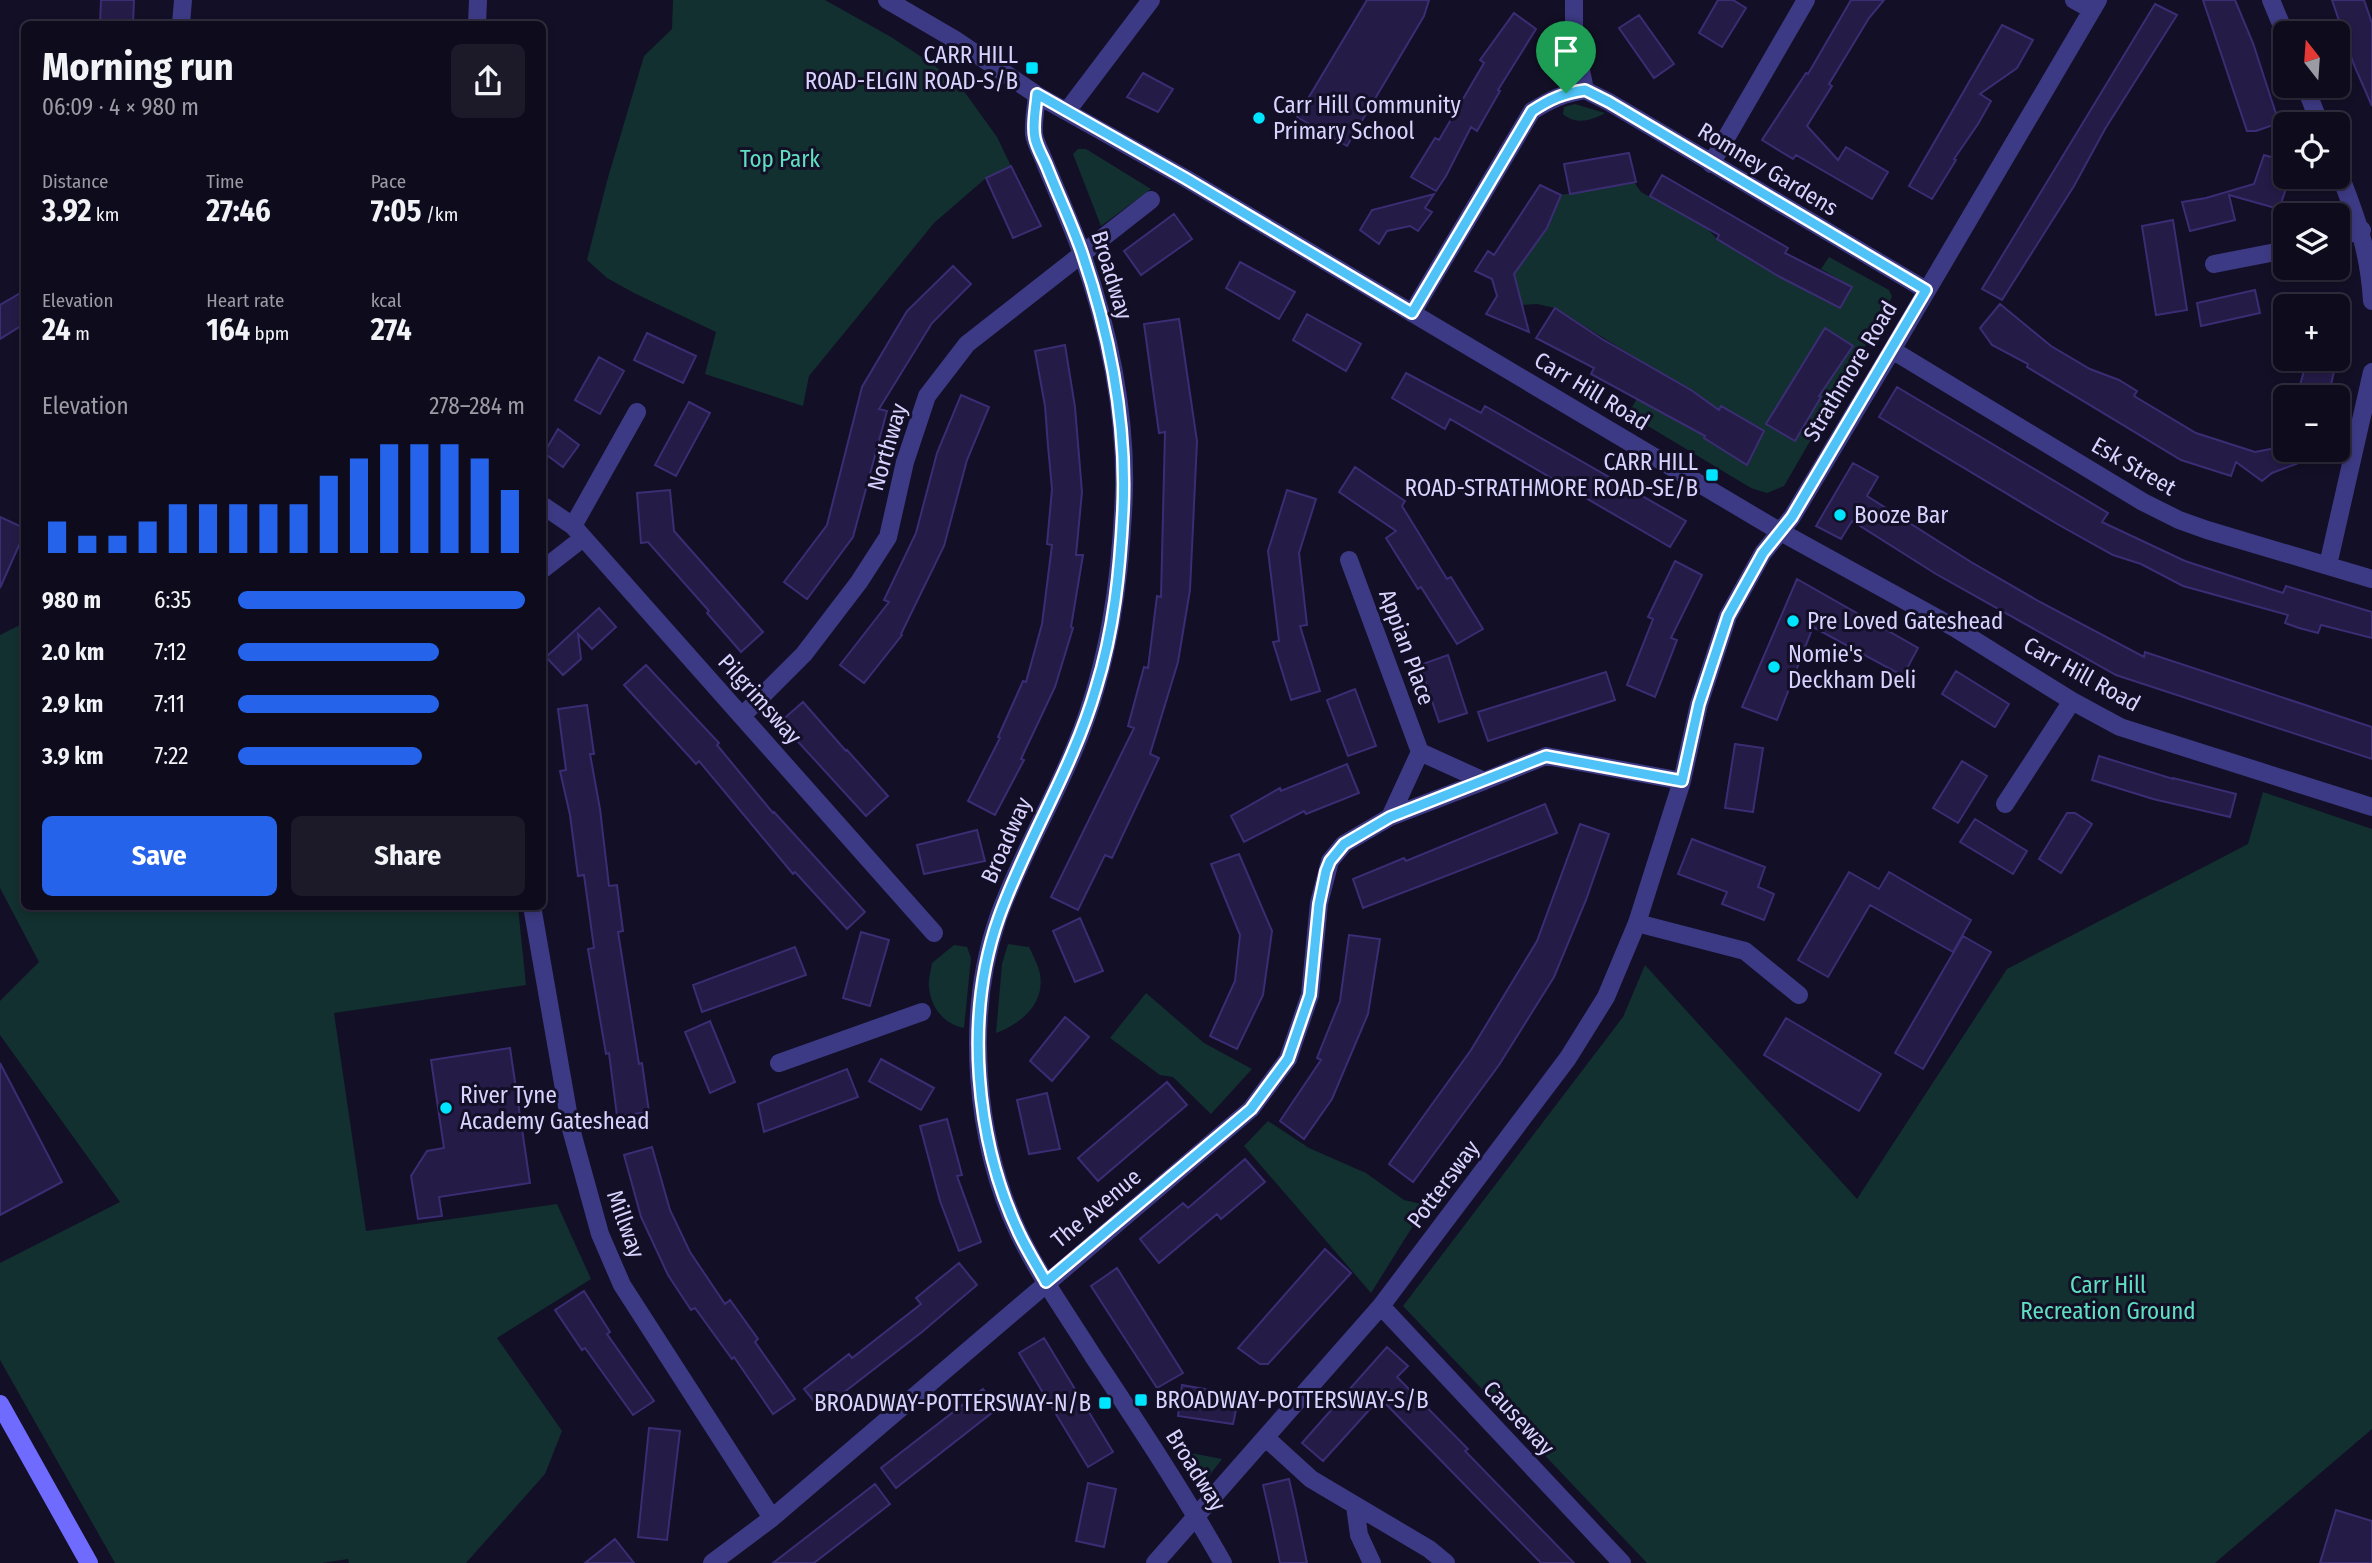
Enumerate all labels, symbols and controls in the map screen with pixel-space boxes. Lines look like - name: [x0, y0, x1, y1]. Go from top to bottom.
- pin: [1536, 21, 1596, 93]
- north arrow: [2273, 21, 2350, 98]
- map controls: [2273, 21, 2350, 462]
- icon: arrive: [1547, 32, 1585, 70]
- place label: CARR HILL ROAD-ELGIN ROAD-S/B: [805, 41, 1018, 95]
- text: Morning run: [42, 44, 234, 90]
- button: share: [451, 44, 525, 118]
- marker: CARR HILL ROAD-ELGIN ROAD-S/B: [1024, 60, 1040, 76]
- place label: Carr Hill Community Primary School: [1273, 91, 1462, 145]
- text: 06:09 · 4 × 980 m: [42, 93, 199, 121]
- marker: Carr Hill Community Primary School: [1251, 110, 1267, 126]
- button: locate: [2273, 112, 2350, 189]
- street label: Romney Gardens: [1693, 116, 1843, 222]
- park label: Top Park: [740, 145, 820, 173]
- text: Distance: [42, 170, 109, 193]
- text: Time: [206, 170, 244, 193]
- text: Pace: [371, 170, 406, 193]
- text: 3.92: [42, 193, 91, 229]
- text: 27:46: [206, 193, 271, 229]
- text: 7:05: [371, 193, 421, 229]
- text: km: [91, 203, 119, 226]
- text: /km: [421, 203, 458, 226]
- button: layers: [2273, 203, 2350, 280]
- street label: Broadway: [1085, 227, 1139, 324]
- text: Elevation: [42, 289, 114, 312]
- text: Heart rate: [206, 289, 284, 312]
- text: kcal: [371, 289, 401, 312]
- button: +: [2273, 294, 2350, 371]
- street label: Strathmore Road: [1797, 296, 1903, 446]
- text: 24: [42, 312, 71, 348]
- text: 164: [206, 312, 250, 348]
- text: 274: [371, 312, 412, 348]
- text: m: [71, 322, 90, 345]
- text: bpm: [250, 322, 289, 345]
- street label: Carr Hill Road: [1529, 346, 1655, 436]
- button: −: [2273, 385, 2350, 462]
- text: Elevation: [42, 392, 129, 420]
- text: 278–284 m: [429, 392, 525, 420]
- street label: Northway: [861, 399, 913, 494]
- street label: Esk Street: [2087, 431, 2182, 502]
- place label: CARR HILL ROAD-STRATHMORE ROAD-SE/B: [1404, 448, 1698, 502]
- marker: CARR HILL ROAD-STRATHMORE ROAD-SE/B: [1704, 467, 1720, 483]
- place label: Booze Bar: [1854, 501, 1948, 529]
- marker: Booze Bar: [1832, 507, 1848, 523]
- street label: Appian Place: [1373, 585, 1441, 709]
- text: 980 m: [42, 586, 101, 614]
- text: 6:35: [154, 586, 191, 614]
- place label: Pre Loved Gateshead: [1807, 607, 2003, 635]
- marker: Pre Loved Gateshead: [1785, 613, 1801, 629]
- street label: Carr Hill Road: [2019, 630, 2145, 718]
- text: 2.0 km: [42, 638, 104, 666]
- text: 7:12: [154, 638, 186, 666]
- place label: Nomie's Deckham Deli: [1788, 640, 1916, 694]
- street label: Pilgrimsway: [712, 648, 808, 750]
- marker: Nomie's Deckham Deli: [1766, 659, 1782, 675]
- text: 2.9 km: [42, 690, 103, 718]
- text: 7:11: [154, 690, 185, 718]
- text: 3.9 km: [42, 742, 104, 770]
- text: 7:22: [154, 742, 188, 770]
- street label: Broadway: [975, 792, 1038, 887]
- button: Save: [42, 816, 277, 896]
- button: Share: [291, 816, 525, 896]
- place label: River Tyne Academy Gateshead: [460, 1081, 650, 1135]
- marker: River Tyne Academy Gateshead: [438, 1100, 454, 1116]
- street label: Pottersway: [1401, 1134, 1486, 1233]
- street label: The Avenue: [1045, 1162, 1147, 1254]
- street label: Millway: [601, 1186, 651, 1262]
- park label: Carr Hill Recreation Ground: [2020, 1271, 2196, 1325]
- street label: Causeway: [1477, 1375, 1561, 1462]
- place label: BROADWAY-POTTERSWAY-S/B: [1155, 1386, 1429, 1414]
- place label: BROADWAY-POTTERSWAY-N/B: [814, 1389, 1091, 1417]
- marker: BROADWAY-POTTERSWAY-S/B: [1133, 1392, 1149, 1408]
- marker: BROADWAY-POTTERSWAY-N/B: [1097, 1395, 1113, 1411]
- street label: Broadway: [1160, 1424, 1232, 1517]

